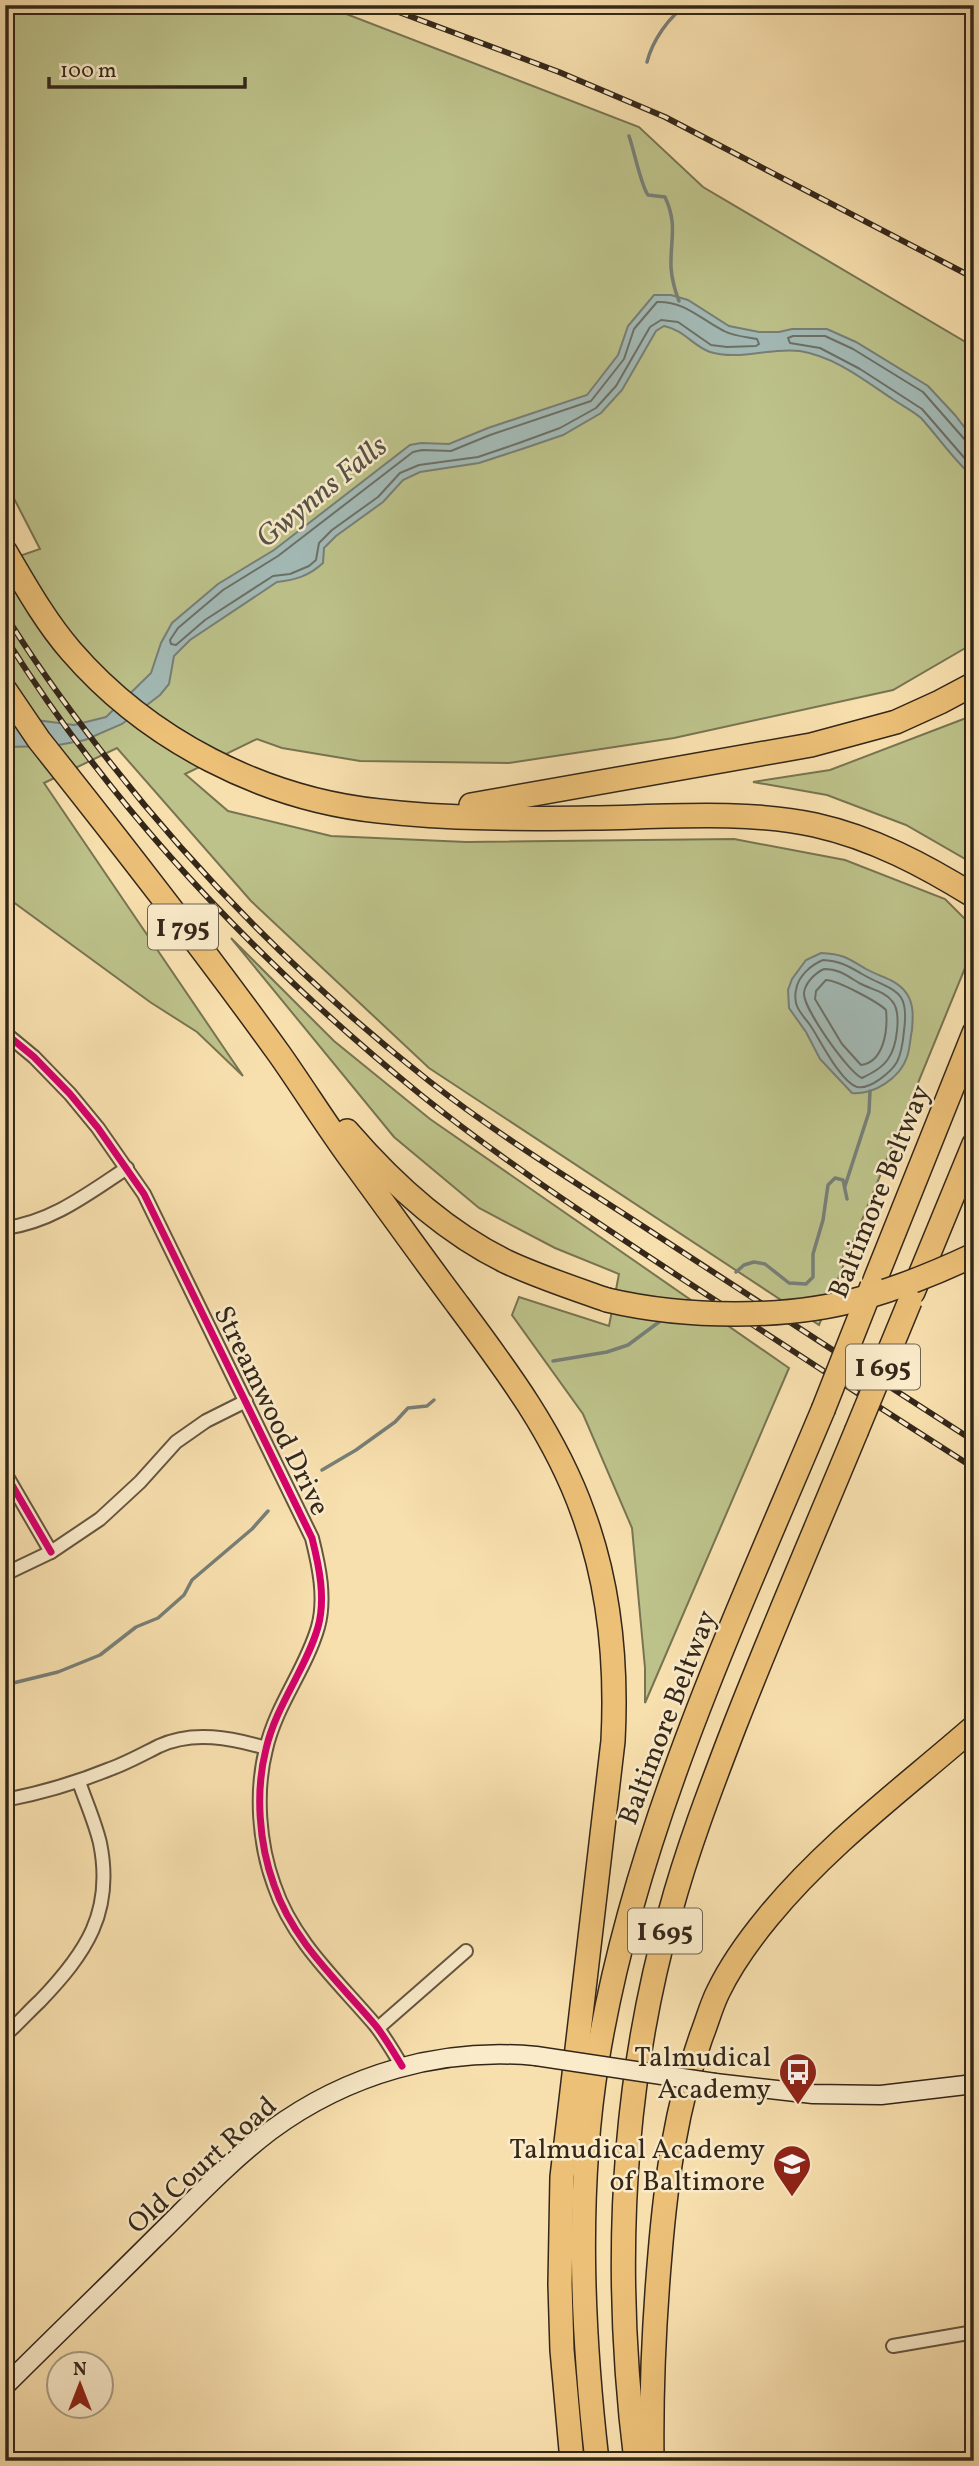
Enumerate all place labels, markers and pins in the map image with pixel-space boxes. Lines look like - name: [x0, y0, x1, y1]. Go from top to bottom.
- place label: Talmudical Academy: [634, 2039, 771, 2110]
- bus stop icon: Talmudical Academy: [777, 2051, 819, 2106]
- place label: Talmudical Academy of Baltimore: [509, 2131, 765, 2202]
- school or university icon: Talmudical Academy of Baltimore: [771, 2143, 813, 2198]

